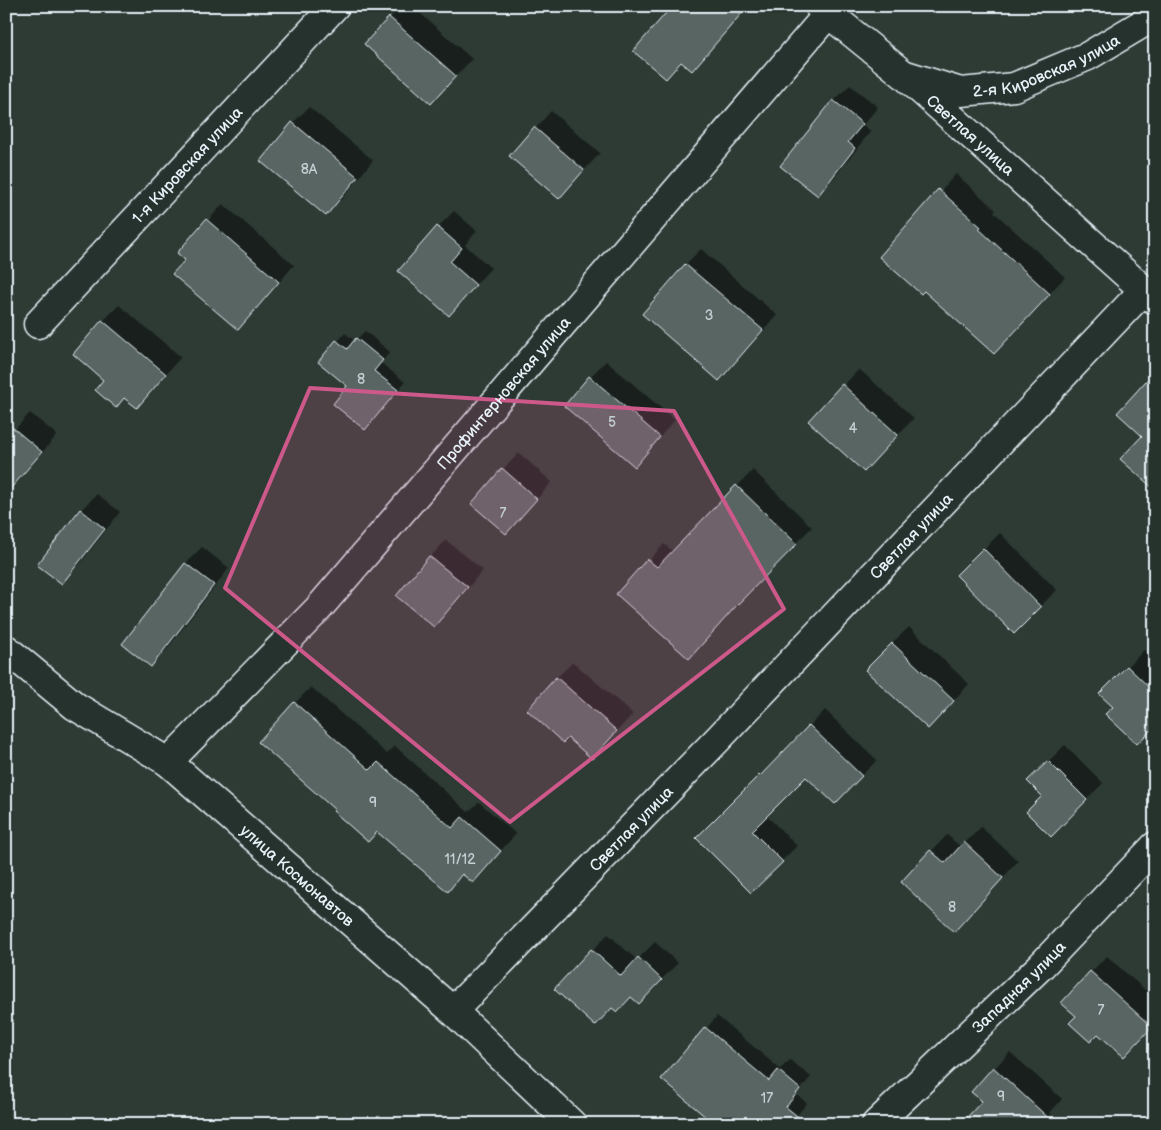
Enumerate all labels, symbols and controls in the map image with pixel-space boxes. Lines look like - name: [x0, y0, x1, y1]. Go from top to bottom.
- street label: 2-я Кировская улица: [972, 31, 1124, 102]
- street label: Светлая улица: [922, 92, 1018, 181]
- street label: 1-я Кировская улица: [129, 103, 248, 228]
- house number: 8А: [301, 161, 318, 178]
- house number: 3: [705, 307, 713, 324]
- street label: Профинтерновская улица: [434, 313, 575, 474]
- house number: 8: [357, 371, 365, 388]
- house number: 5: [608, 414, 616, 431]
- house number: 4: [849, 420, 858, 437]
- street label: Светлая улица: [867, 489, 958, 584]
- house number: 7: [500, 505, 507, 522]
- street label: Светлая улица: [586, 782, 678, 876]
- house number: 9: [369, 794, 377, 811]
- street label: улица Космонавтов: [236, 821, 358, 931]
- house number: 11/12: [445, 851, 476, 868]
- house number: 8: [948, 899, 956, 916]
- street label: Западная улица: [969, 937, 1071, 1038]
- house number: 7: [1098, 1002, 1105, 1019]
- house number: 9: [997, 1088, 1005, 1105]
- house number: 17: [761, 1090, 773, 1107]

